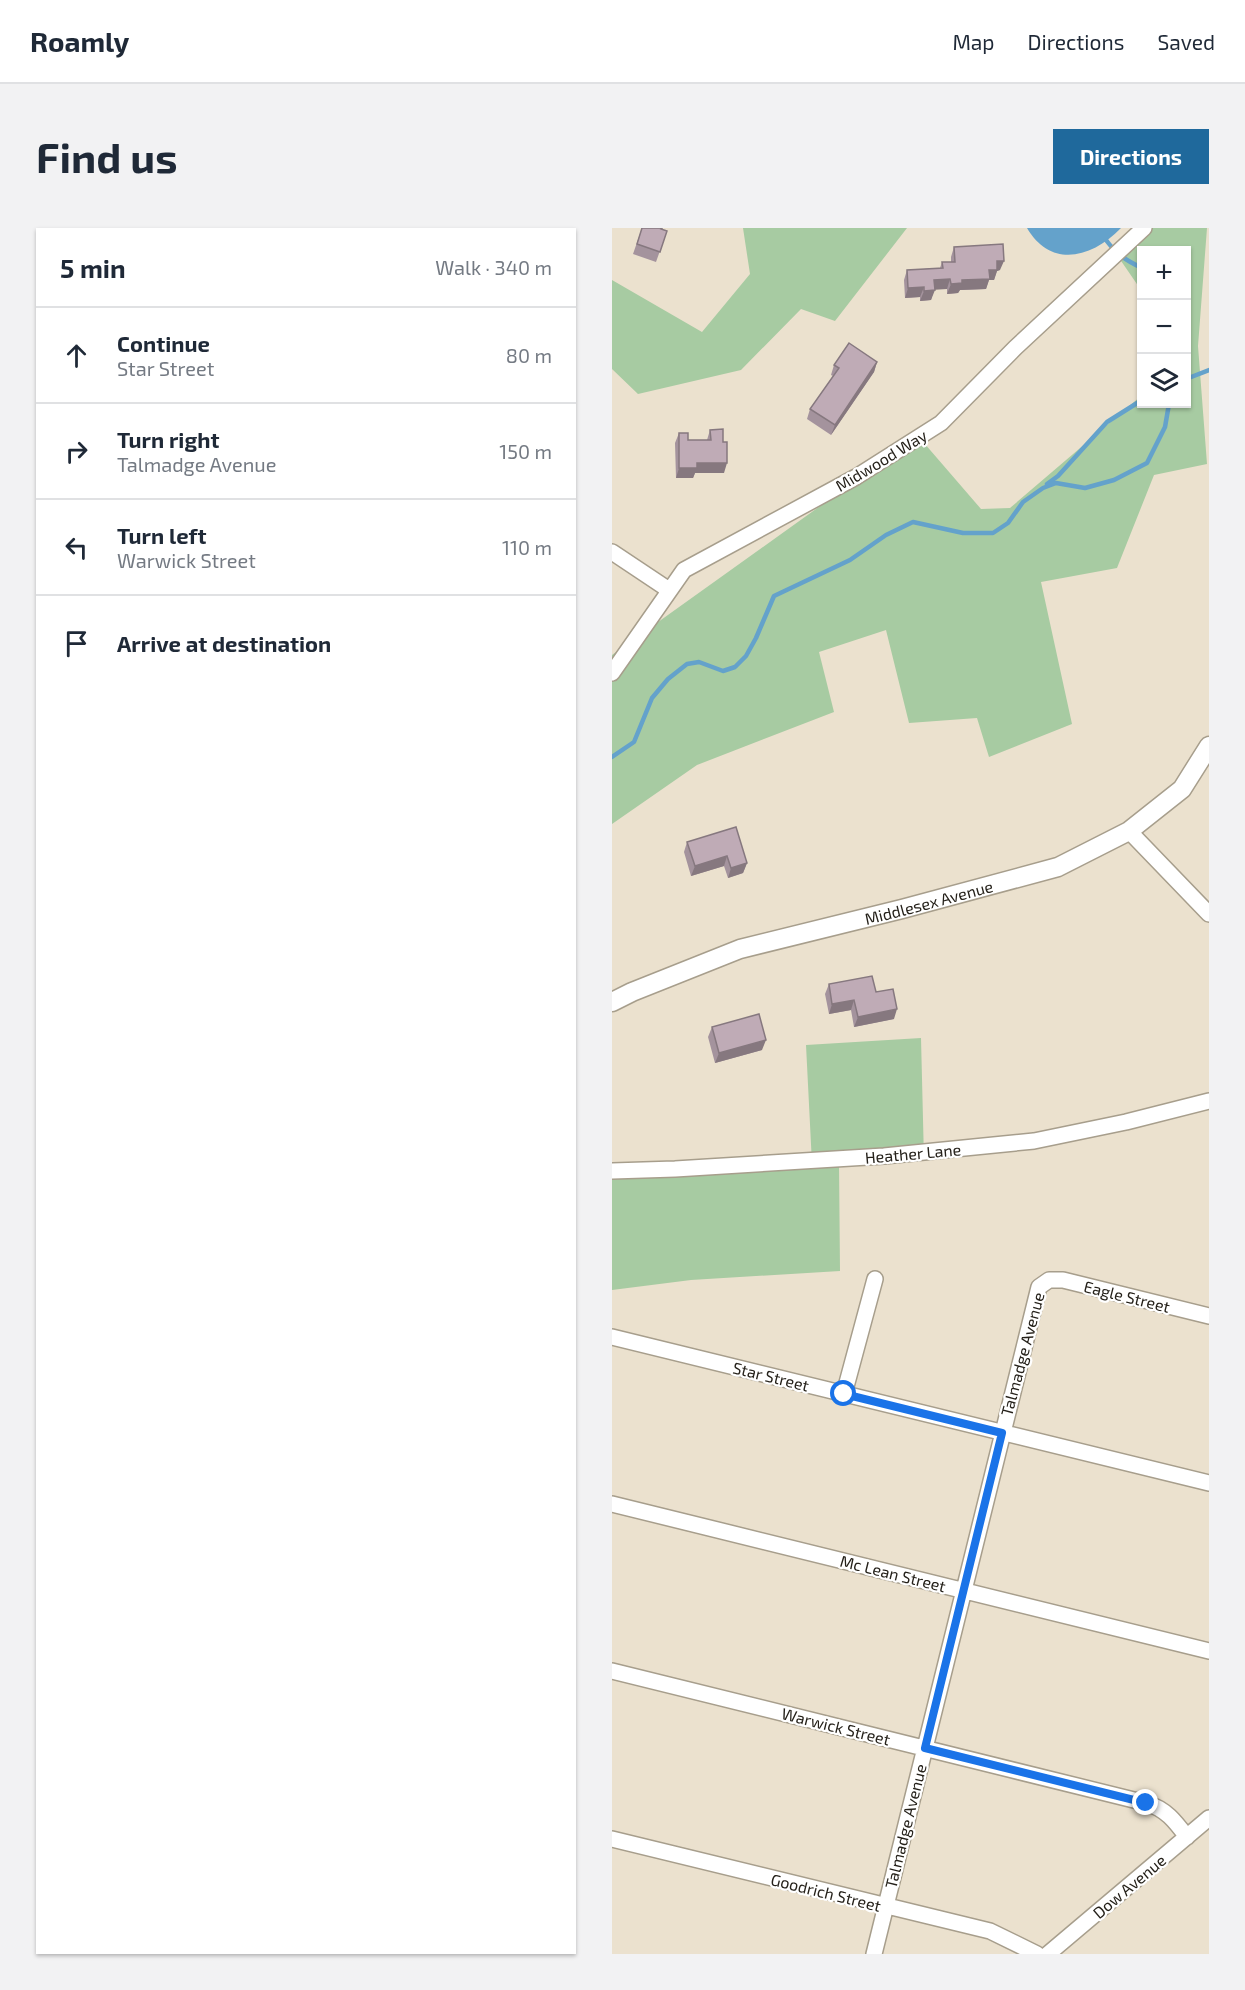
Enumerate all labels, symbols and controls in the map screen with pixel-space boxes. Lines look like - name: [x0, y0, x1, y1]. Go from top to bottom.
- text: Roamly: [30, 24, 129, 58]
- text: Map: [952, 29, 995, 54]
- text: Directions: [1028, 29, 1124, 54]
- text: Saved: [1157, 29, 1215, 54]
- button: Directions: [1053, 129, 1209, 184]
- text: Find us: [36, 131, 178, 181]
- map controls: [1137, 246, 1191, 408]
- button: +: [1137, 246, 1191, 300]
- text: 5 min: [60, 252, 126, 283]
- text: Walk · 340 m: [435, 255, 552, 279]
- button: −: [1137, 300, 1191, 354]
- text: Continue: [117, 330, 210, 356]
- icon: ahead: [60, 339, 93, 372]
- text: 80 m: [506, 343, 552, 367]
- button: layers: [1137, 354, 1191, 408]
- text: Star Street: [117, 356, 214, 380]
- street label: Midwood Way: [832, 425, 931, 495]
- text: Turn right: [117, 426, 219, 452]
- icon: right: [60, 435, 93, 468]
- text: 150 m: [499, 439, 552, 463]
- text: Talmadge Avenue: [117, 452, 276, 476]
- text: Turn left: [117, 522, 206, 548]
- icon: left: [60, 531, 93, 564]
- text: 110 m: [502, 535, 552, 559]
- text: Warwick Street: [117, 548, 256, 572]
- icon: arrive: [60, 627, 93, 660]
- text: Arrive at destination: [117, 630, 331, 656]
- street label: Middlesex Avenue: [863, 876, 995, 927]
- street label: Heather Lane: [864, 1139, 962, 1167]
- street label: Eagle Street: [1082, 1276, 1172, 1316]
- street label: Talmadge Avenue: [996, 1290, 1048, 1418]
- street label: Star Street: [731, 1357, 811, 1395]
- route start: [830, 1380, 856, 1406]
- street label: Mc Lean Street: [838, 1551, 948, 1595]
- street label: Warwick Street: [780, 1703, 892, 1749]
- street label: Talmadge Avenue: [880, 1762, 930, 1890]
- route end: [1132, 1789, 1158, 1815]
- street label: Dow Avenue: [1089, 1850, 1169, 1922]
- street label: Goodrich Street: [769, 1869, 883, 1915]

